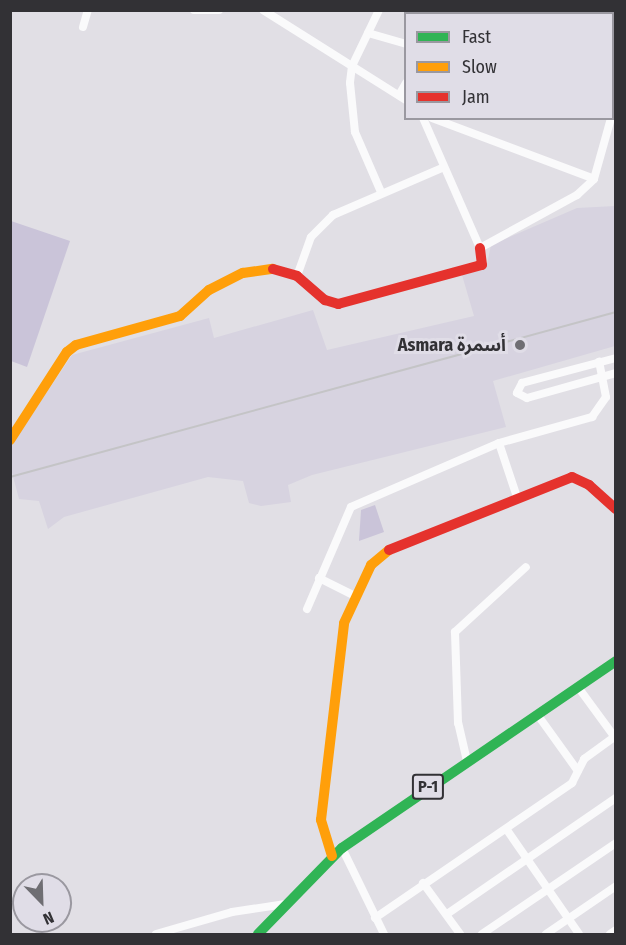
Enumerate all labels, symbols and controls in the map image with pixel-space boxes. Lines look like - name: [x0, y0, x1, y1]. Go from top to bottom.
- legend: [404, 12, 614, 120]
- text: Fast: [462, 26, 491, 48]
- text: Slow: [462, 56, 497, 78]
- text: Jam: [462, 86, 490, 108]
- place label: Asmara أسمرة: [398, 334, 506, 356]
- marker: Asmara أسمرة: [511, 336, 529, 354]
- road number: P-1: [412, 774, 444, 800]
- north arrow: [12, 873, 72, 933]
- text: N: [40, 908, 57, 929]

